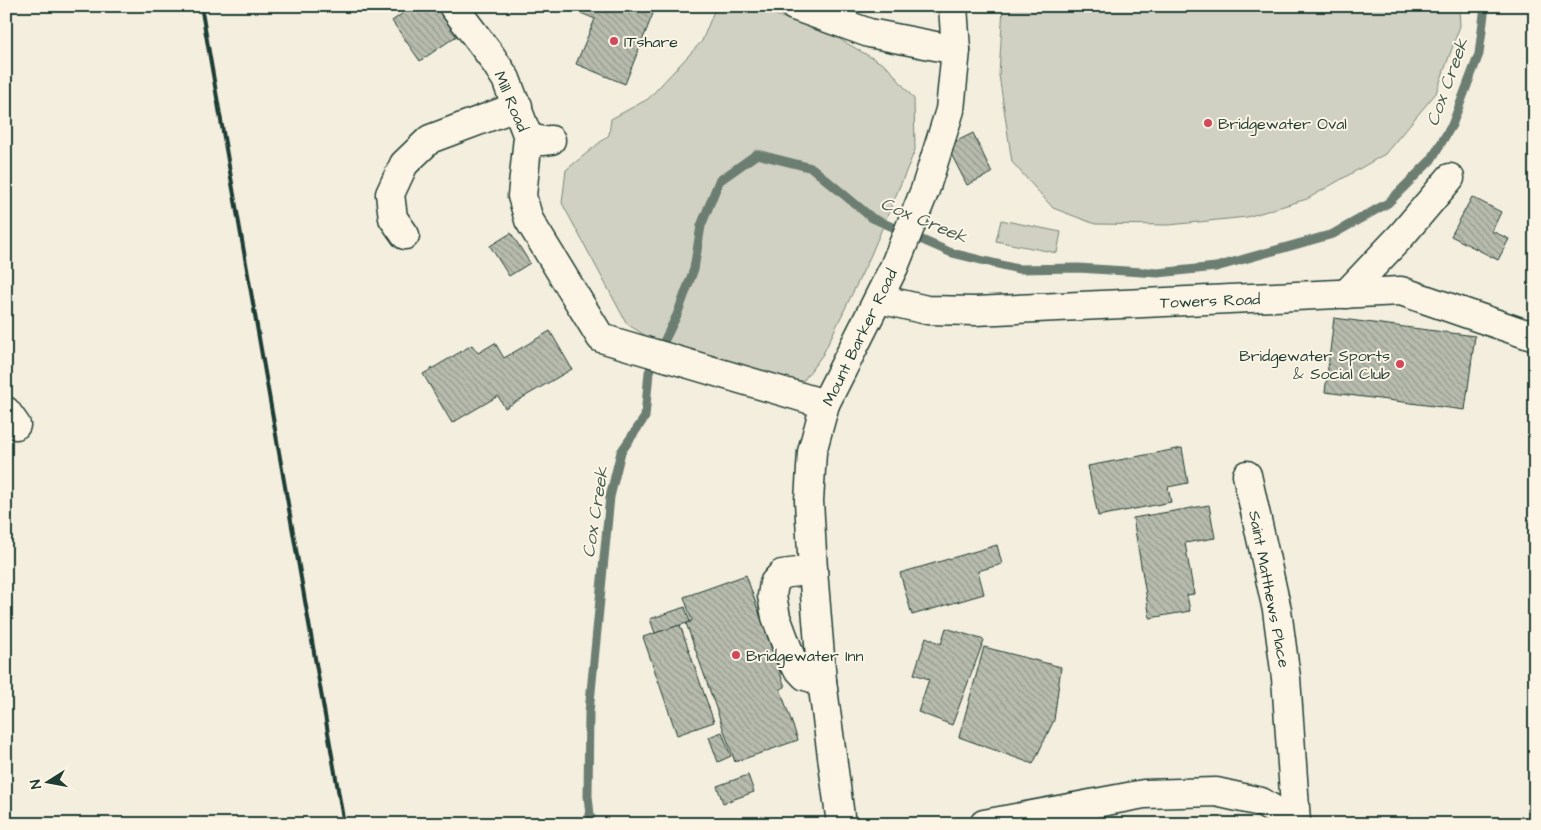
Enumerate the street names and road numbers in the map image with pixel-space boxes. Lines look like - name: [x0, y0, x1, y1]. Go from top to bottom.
- street label: Mill Road: [488, 68, 534, 135]
- street label: Mount Barker Road: [817, 265, 903, 410]
- street label: Towers Road: [1159, 288, 1261, 314]
- street label: Saint Matthews Place: [1243, 509, 1295, 670]

